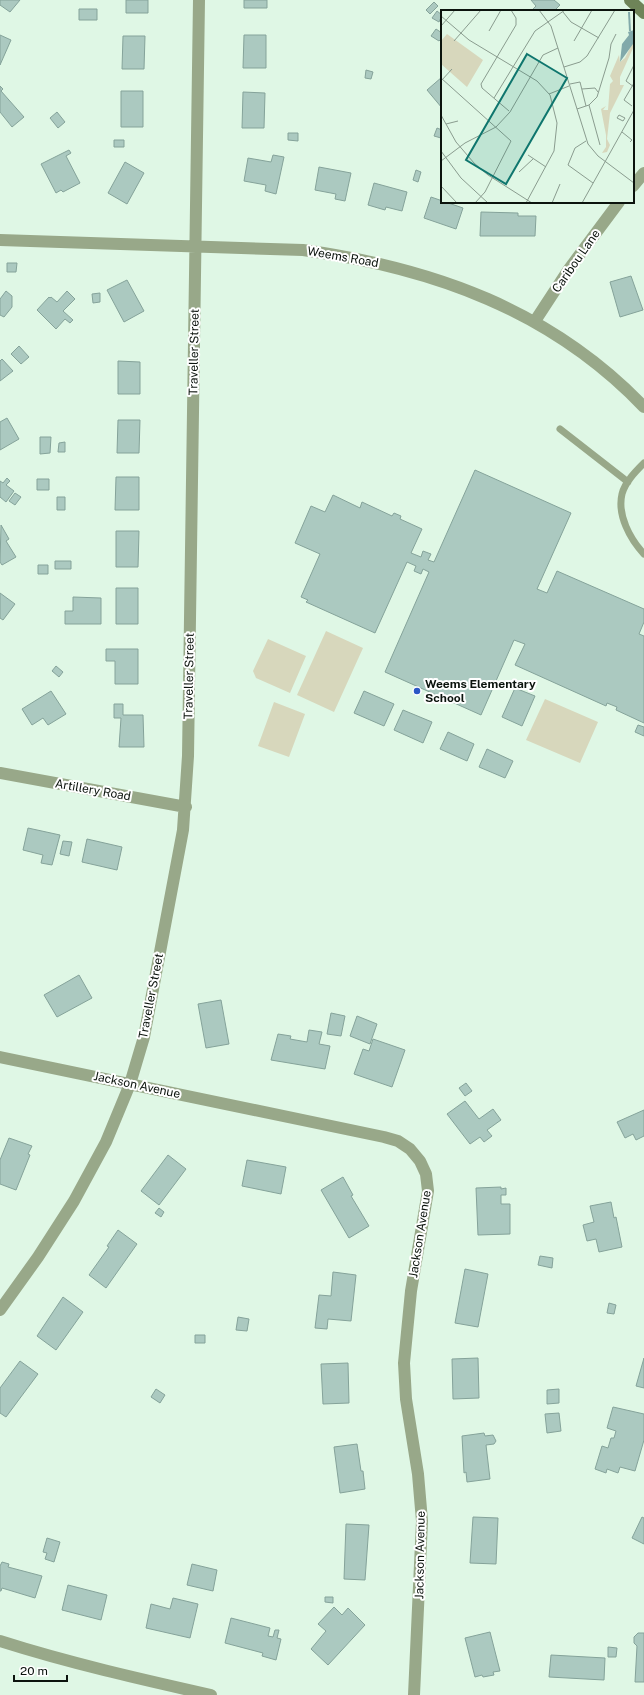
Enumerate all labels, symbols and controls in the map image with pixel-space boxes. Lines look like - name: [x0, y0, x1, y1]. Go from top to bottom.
- inset map: [441, 10, 634, 203]
- street label: Caribou Lane: [549, 227, 603, 295]
- street label: Weems Road: [306, 244, 380, 270]
- street label: Traveller Street: [186, 308, 202, 395]
- street label: Traveller Street: [181, 632, 197, 719]
- place label: Weems Elementary School: [425, 677, 536, 705]
- marker: Weems Elementary School: [412, 686, 422, 696]
- street label: Artillery Road: [54, 776, 132, 804]
- street label: Traveller Street: [136, 952, 166, 1040]
- street label: Jackson Avenue: [92, 1069, 182, 1101]
- street label: Jackson Avenue: [406, 1189, 434, 1279]
- street label: Jackson Avenue: [412, 1511, 428, 1599]
- scale bar: [14, 1657, 67, 1683]
- text: 20 m: [20, 1664, 48, 1678]

